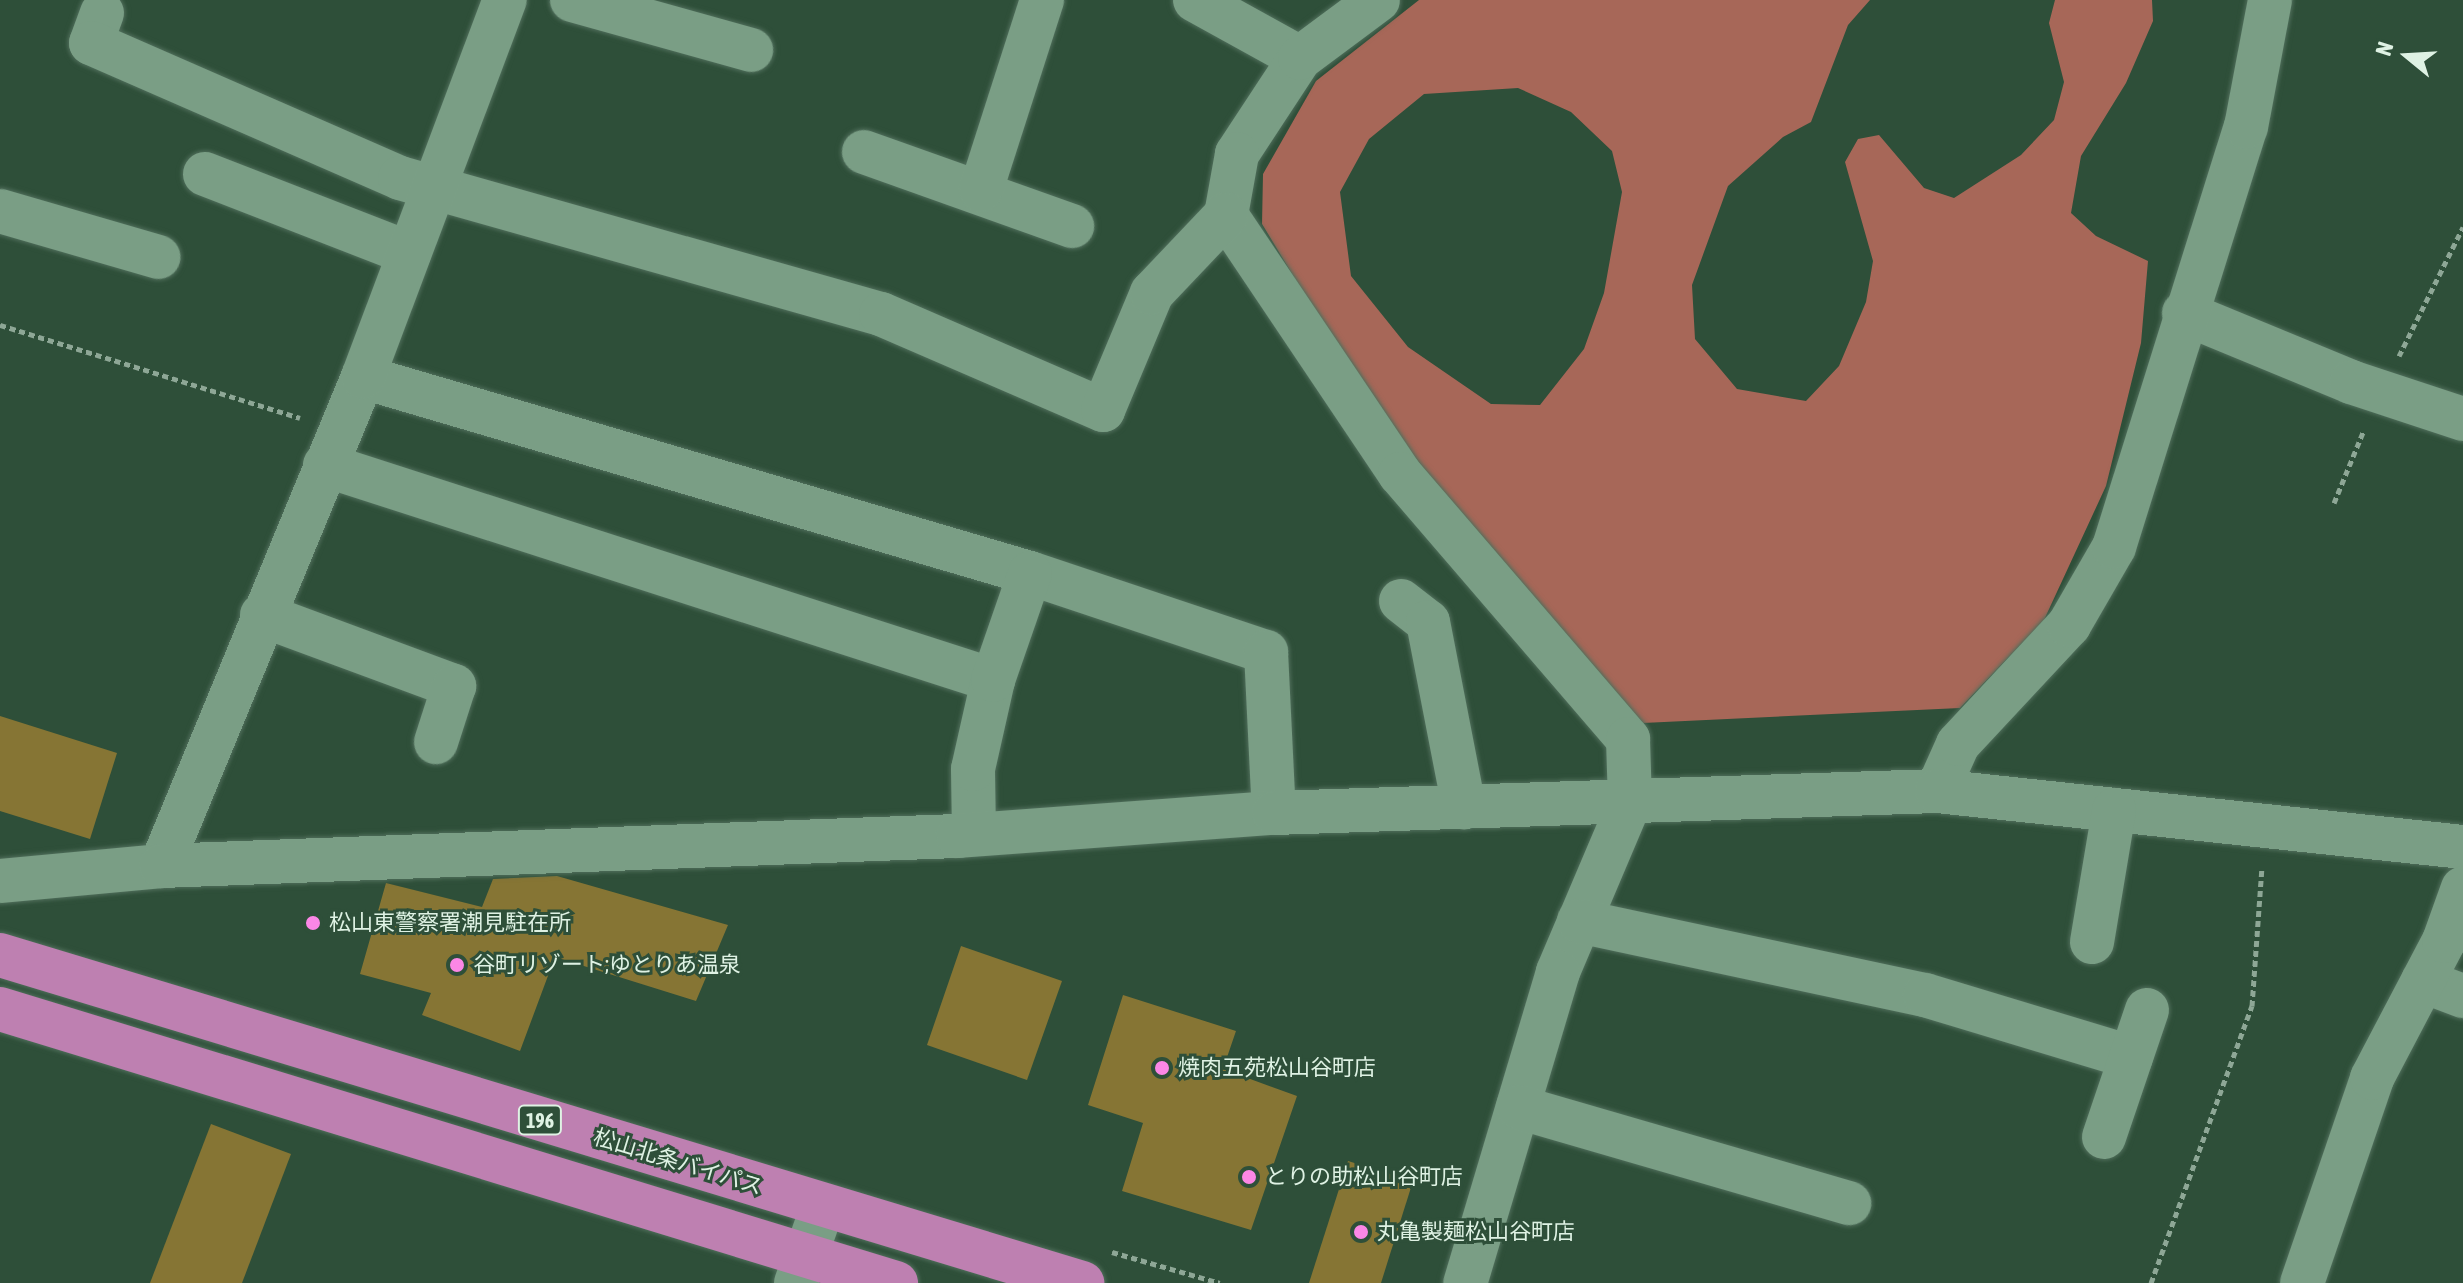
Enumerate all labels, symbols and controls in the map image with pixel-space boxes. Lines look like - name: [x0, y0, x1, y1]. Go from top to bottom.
- north arrow: [2367, 16, 2447, 96]
- text: N: [2370, 38, 2399, 59]
- place label: 松山東警察署潮見駐在所: [329, 910, 571, 936]
- marker: 松山東警察署潮見駐在所: [304, 914, 322, 932]
- place label: 谷町リゾート;ゆとりあ温泉: [473, 952, 741, 978]
- marker: 谷町リゾート;ゆとりあ温泉: [448, 956, 466, 974]
- place label: 焼肉五苑松山谷町店: [1178, 1055, 1376, 1081]
- marker: 焼肉五苑松山谷町店: [1153, 1059, 1171, 1077]
- road number: 196: [516, 1104, 564, 1136]
- street label: 松山北条バイパス: [590, 1124, 766, 1200]
- place label: とりの助松山谷町店: [1265, 1164, 1463, 1190]
- marker: とりの助松山谷町店: [1240, 1168, 1258, 1186]
- place label: 丸亀製麺松山谷町店: [1377, 1219, 1575, 1245]
- marker: 丸亀製麺松山谷町店: [1352, 1223, 1370, 1241]

